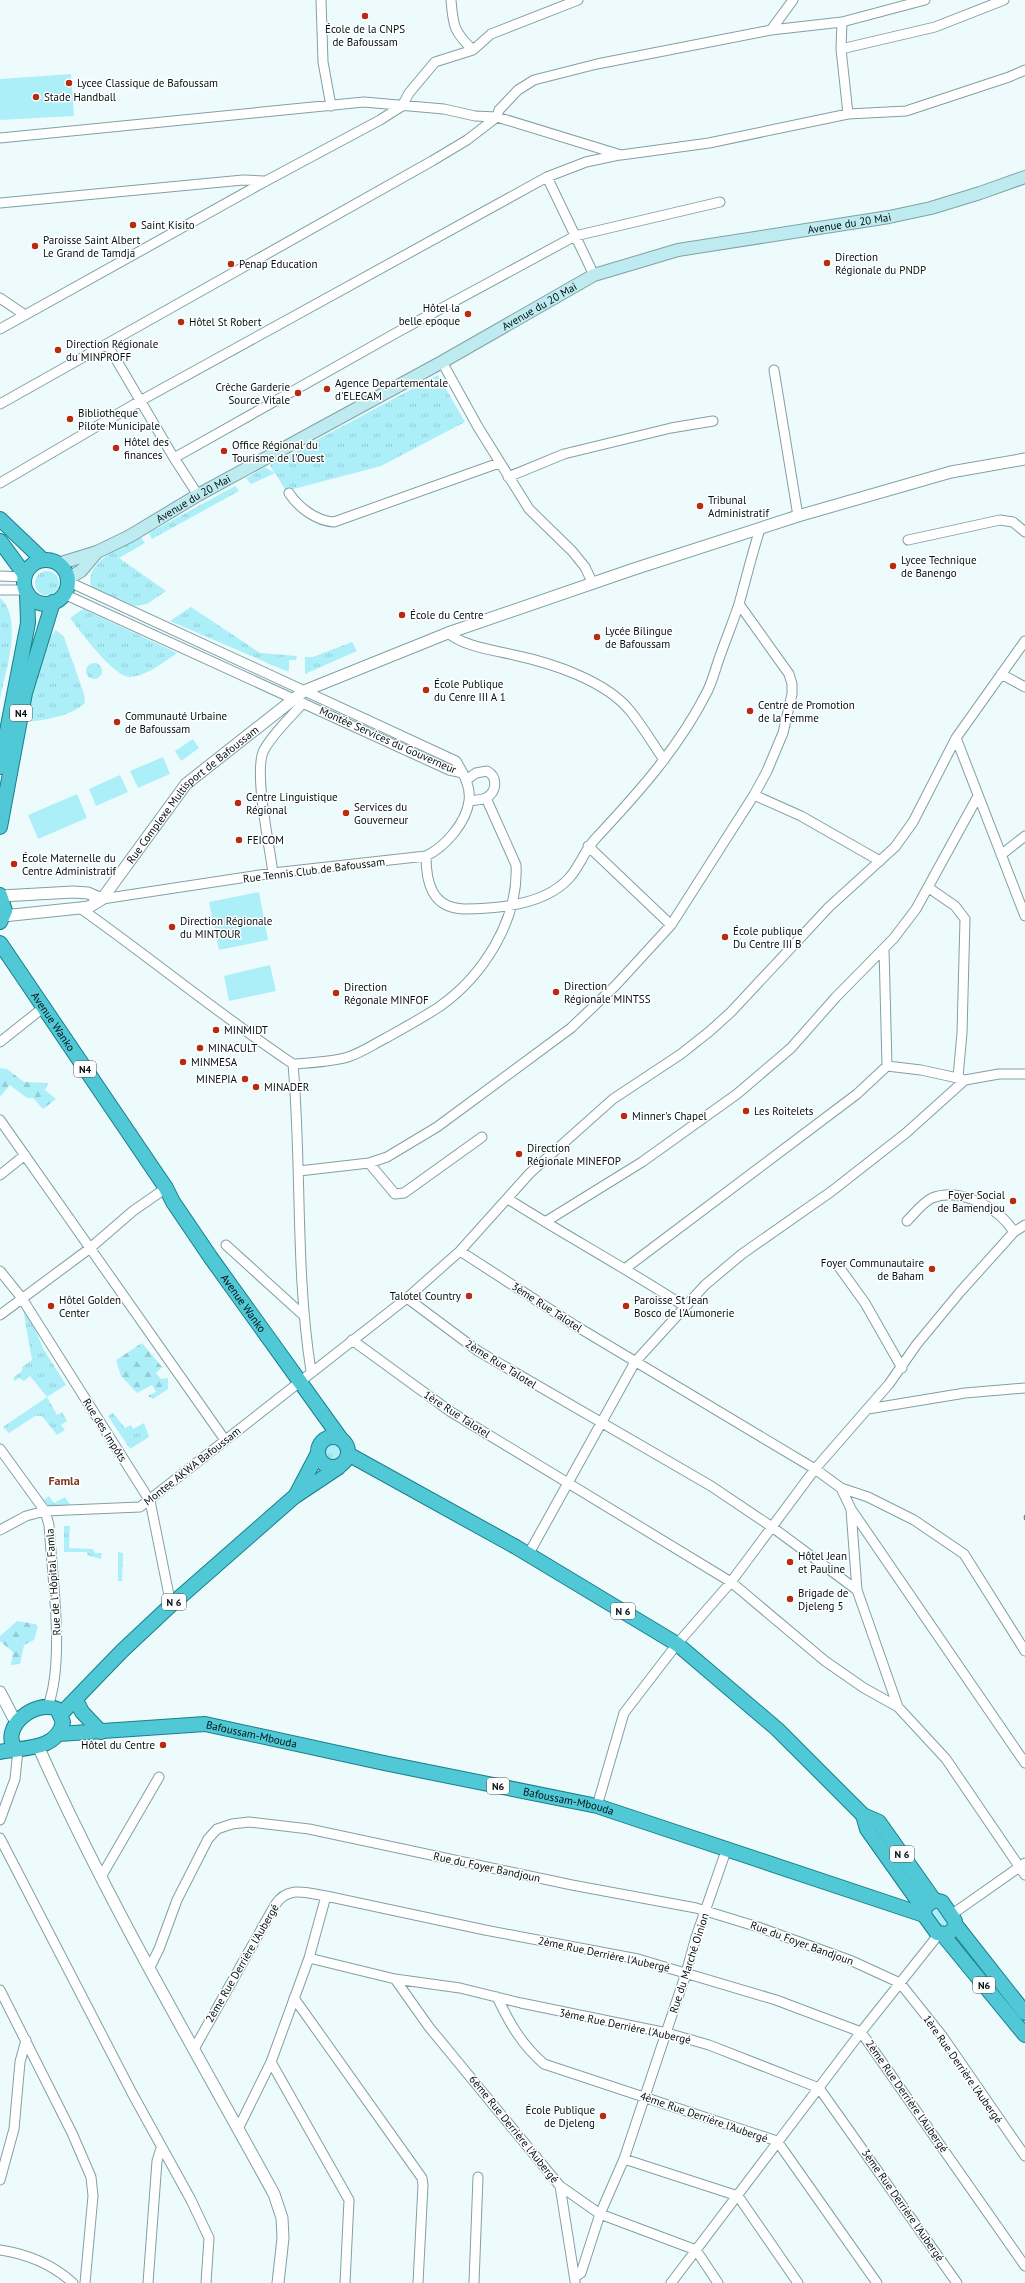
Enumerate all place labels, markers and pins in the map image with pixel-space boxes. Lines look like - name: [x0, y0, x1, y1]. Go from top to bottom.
- marker: École de la CNPS de Bafoussam: [360, 11, 370, 21]
- place label: École de la CNPS de Bafoussam: [325, 22, 405, 49]
- place label: Lycee Classique de Bafoussam: [77, 76, 218, 90]
- marker: Lycee Classique de Bafoussam: [64, 78, 74, 88]
- place label: Stade Handball: [44, 90, 117, 104]
- marker: Stade Handball: [31, 92, 41, 102]
- place label: Saint Kisito: [141, 218, 195, 232]
- marker: Saint Kisito: [128, 220, 138, 230]
- place label: Paroisse Saint Albert Le Grand de Tamdja: [43, 233, 140, 260]
- marker: Paroisse Saint Albert Le Grand de Tamdja: [30, 241, 40, 251]
- place label: Direction Régionale du PNDP: [835, 250, 926, 277]
- place label: Penap Education: [239, 257, 317, 271]
- marker: Direction Régionale du PNDP: [822, 258, 832, 268]
- marker: Penap Education: [226, 259, 236, 269]
- place label: Hôtel la belle epoque: [399, 301, 460, 328]
- marker: Hôtel la belle epoque: [463, 309, 473, 319]
- place label: Hôtel St Robert: [189, 315, 262, 329]
- marker: Hôtel St Robert: [176, 317, 186, 327]
- place label: Direction Régionale du MINPROFF: [66, 337, 159, 364]
- marker: Direction Régionale du MINPROFF: [53, 345, 63, 355]
- place label: Agence Departementale d'ELECAM: [335, 376, 448, 403]
- place label: Crèche Garderie Source Vitale: [215, 380, 290, 407]
- marker: Agence Departementale d'ELECAM: [322, 384, 332, 394]
- marker: Crèche Garderie Source Vitale: [293, 388, 303, 398]
- place label: Bibliotheque Pilote Municipale: [78, 406, 160, 433]
- marker: Bibliotheque Pilote Municipale: [65, 414, 75, 424]
- place label: Hôtel des finances: [124, 435, 169, 462]
- place label: Office Régional du Tourisme de l'Ouest: [232, 438, 325, 465]
- marker: Hôtel des finances: [111, 443, 121, 453]
- marker: Office Régional du Tourisme de l'Ouest: [219, 446, 229, 456]
- place label: Tribunal Administratif: [708, 493, 769, 520]
- marker: Tribunal Administratif: [695, 501, 705, 511]
- place label: Lycee Technique de Banengo: [901, 553, 977, 580]
- marker: Lycee Technique de Banengo: [888, 561, 898, 571]
- place label: École du Centre: [410, 608, 484, 622]
- marker: École du Centre: [397, 610, 407, 620]
- place label: Lycée Bilingue de Bafoussam: [605, 624, 673, 651]
- marker: Lycée Bilingue de Bafoussam: [592, 632, 602, 642]
- place label: École Publique du Cenre III A 1: [434, 677, 506, 704]
- marker: École Publique du Cenre III A 1: [421, 685, 431, 695]
- place label: Centre de Promotion de la Femme: [758, 698, 855, 725]
- marker: Centre de Promotion de la Femme: [745, 706, 755, 716]
- place label: Communauté Urbaine de Bafoussam: [125, 709, 227, 736]
- marker: Communauté Urbaine de Bafoussam: [112, 717, 122, 727]
- place label: Centre Linguistique Régional: [246, 790, 338, 817]
- marker: Centre Linguistique Régional: [233, 798, 243, 808]
- place label: Services du Gouverneur: [354, 800, 409, 827]
- marker: Services du Gouverneur: [341, 808, 351, 818]
- place label: FEICOM: [247, 833, 284, 847]
- marker: FEICOM: [234, 835, 244, 845]
- place label: École Maternelle du Centre Administratif: [22, 851, 117, 878]
- marker: École Maternelle du Centre Administratif: [9, 859, 19, 869]
- place label: Direction Régionale du MINTOUR: [180, 914, 273, 941]
- marker: Direction Régionale du MINTOUR: [167, 922, 177, 932]
- place label: École publique Du Centre III B: [733, 924, 803, 951]
- marker: École publique Du Centre III B: [720, 932, 730, 942]
- place label: Direction Régionale MINTSS: [564, 979, 651, 1006]
- place label: Direction Régonale MINFOF: [344, 980, 429, 1007]
- marker: Direction Régionale MINTSS: [551, 987, 561, 997]
- marker: Direction Régonale MINFOF: [331, 988, 341, 998]
- place label: MINMIDT: [224, 1023, 268, 1037]
- marker: MINMIDT: [211, 1025, 221, 1035]
- place label: MINACULT: [208, 1041, 257, 1055]
- marker: MINACULT: [195, 1043, 205, 1053]
- place label: MINMESA: [191, 1055, 238, 1069]
- marker: MINMESA: [178, 1057, 188, 1067]
- place label: MINEPIA: [196, 1072, 238, 1086]
- marker: MINEPIA: [240, 1074, 250, 1084]
- place label: MINADER: [264, 1080, 310, 1094]
- marker: MINADER: [251, 1082, 261, 1092]
- place label: Les Roitelets: [754, 1104, 814, 1118]
- marker: Les Roitelets: [741, 1106, 751, 1116]
- place label: Minner's Chapel: [632, 1109, 708, 1123]
- marker: Minner's Chapel: [619, 1111, 629, 1121]
- place label: Direction Régionale MINEFOP: [527, 1141, 621, 1168]
- marker: Direction Régionale MINEFOP: [514, 1149, 524, 1159]
- place label: Foyer Social de Bamendjou: [937, 1188, 1006, 1215]
- marker: Foyer Social de Bamendjou: [1008, 1196, 1018, 1206]
- place label: Foyer Communautaire de Baham: [821, 1256, 924, 1283]
- marker: Foyer Communautaire de Baham: [927, 1264, 937, 1274]
- place label: Talotel Country: [390, 1289, 462, 1303]
- marker: Talotel Country: [464, 1291, 474, 1301]
- place label: Hôtel Golden Center: [59, 1293, 121, 1320]
- place label: Paroisse St Jean Bosco de l'Aumonerie: [634, 1293, 735, 1320]
- marker: Hôtel Golden Center: [46, 1301, 56, 1311]
- marker: Paroisse St Jean Bosco de l'Aumonerie: [621, 1301, 631, 1311]
- place label: Hôtel Jean et Pauline: [798, 1549, 847, 1576]
- marker: Hôtel Jean et Pauline: [785, 1557, 795, 1567]
- place label: Brigade de Djeleng 5: [798, 1586, 849, 1613]
- marker: Brigade de Djeleng 5: [785, 1594, 795, 1604]
- place label: Hôtel du Centre: [81, 1738, 155, 1752]
- marker: Hôtel du Centre: [158, 1740, 168, 1750]
- place label: École Publique de Djeleng: [526, 2103, 595, 2130]
- marker: École Publique de Djeleng: [598, 2111, 608, 2121]

